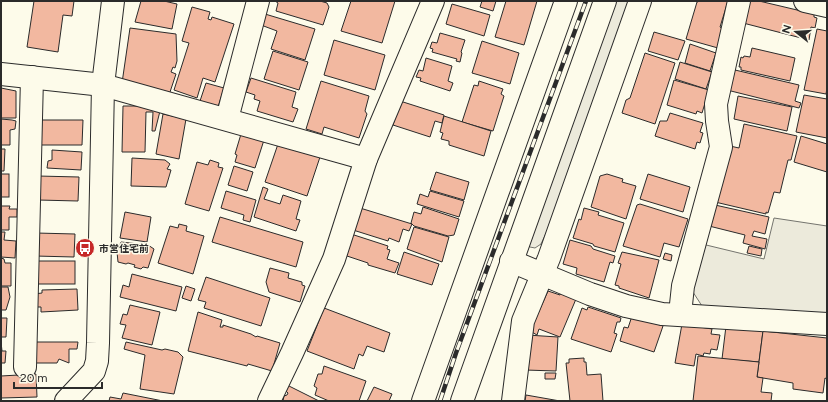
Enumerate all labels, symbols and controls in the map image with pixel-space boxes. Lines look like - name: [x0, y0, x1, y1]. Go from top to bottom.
- north arrow: [776, 12, 816, 52]
- text: N: [779, 23, 794, 35]
- bus stop icon: 市営住宅前: [74, 237, 96, 259]
- place label: 市営住宅前: [99, 242, 149, 255]
- scale bar: [14, 364, 102, 390]
- text: 20 m: [20, 371, 48, 385]

